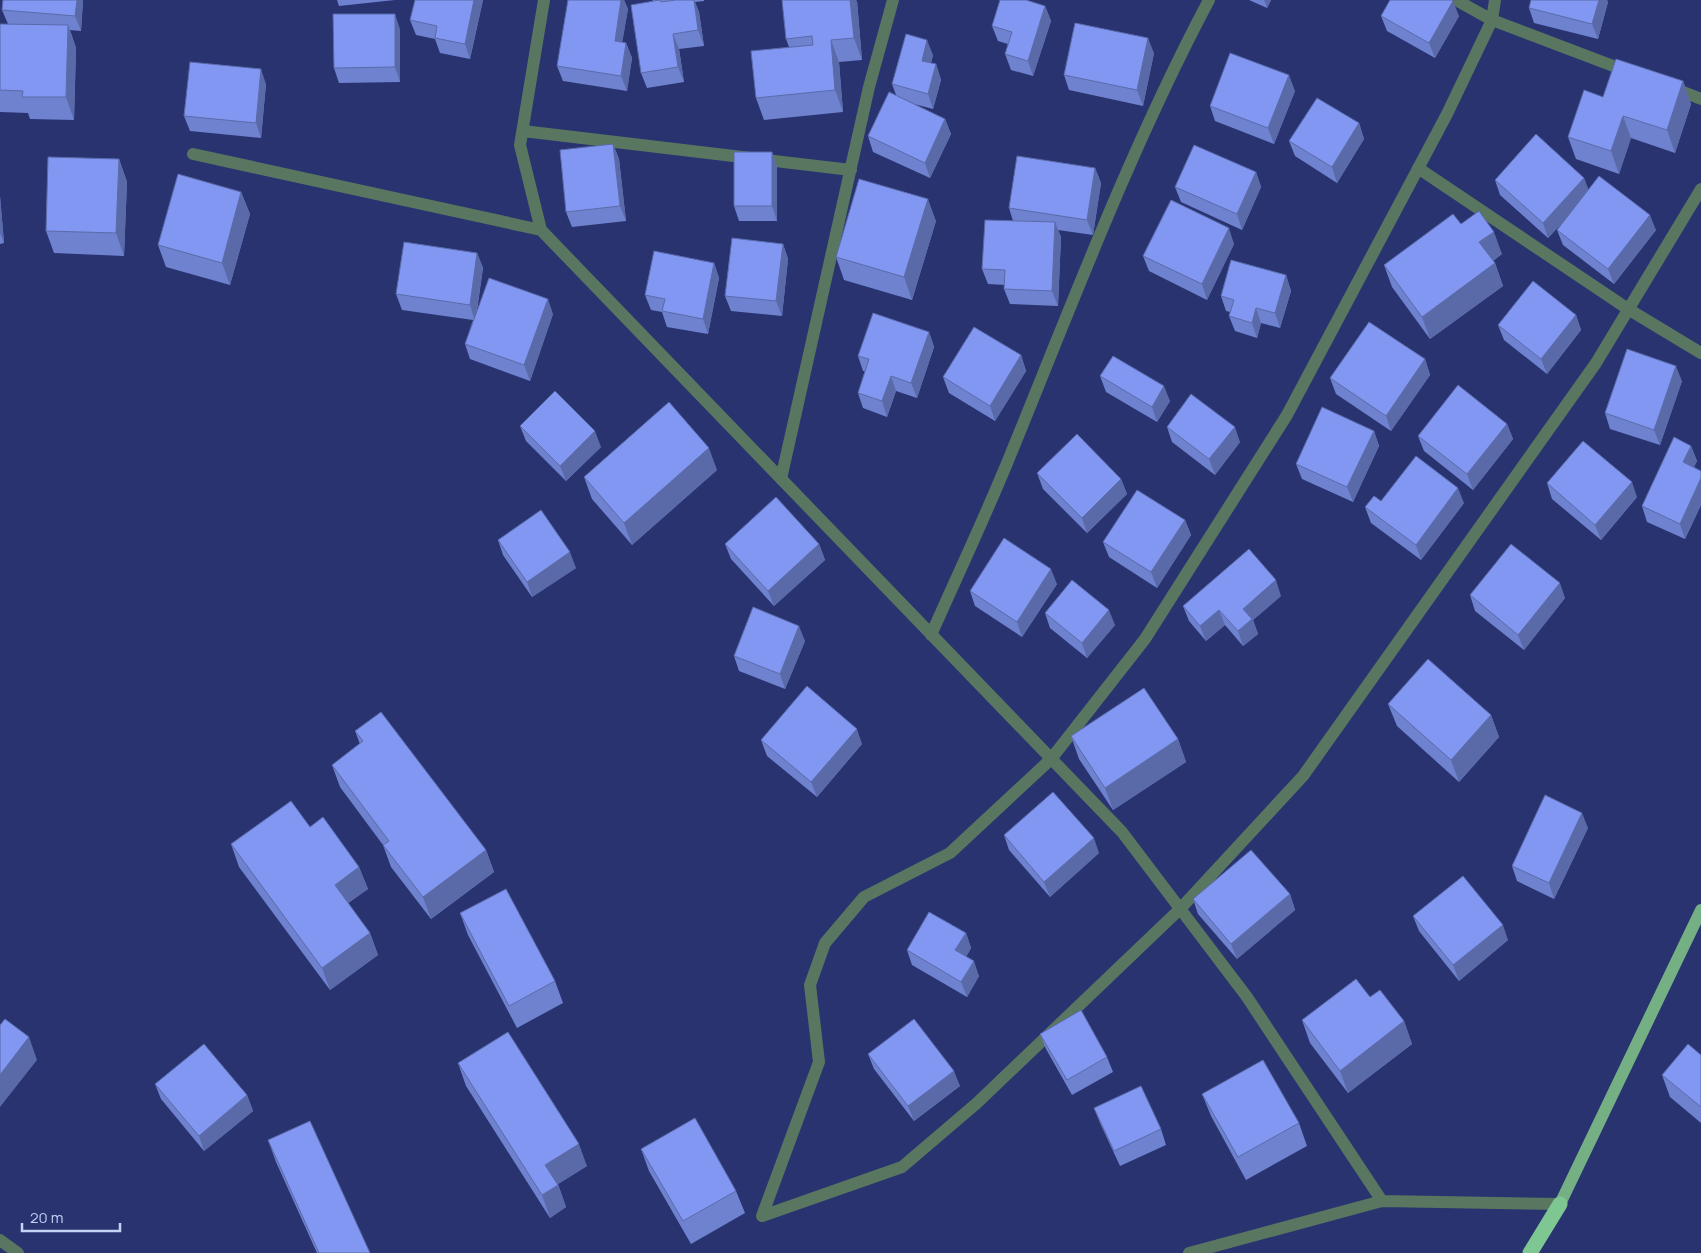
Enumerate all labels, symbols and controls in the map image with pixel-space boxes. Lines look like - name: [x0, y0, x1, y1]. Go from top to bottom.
- scale bar: [22, 1200, 120, 1232]
- text: 20 m: [30, 1207, 63, 1228]

